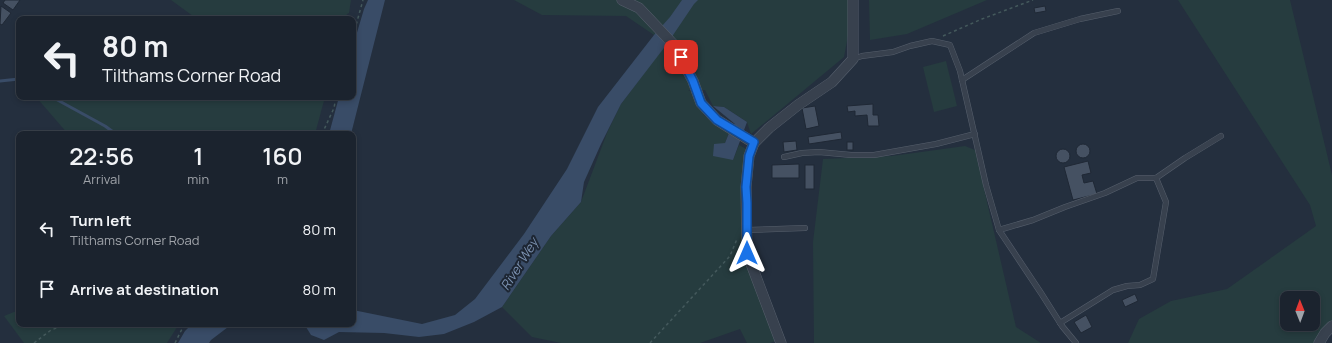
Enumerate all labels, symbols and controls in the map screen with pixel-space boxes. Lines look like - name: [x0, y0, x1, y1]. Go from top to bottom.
- text: 80 m: [102, 27, 168, 65]
- icon: left: [36, 32, 88, 84]
- pin: [664, 40, 698, 74]
- icon: arrive: [670, 46, 692, 68]
- text: Tilthams Corner Road: [102, 63, 281, 87]
- text: 22:56: [69, 139, 134, 172]
- text: 1: [193, 139, 203, 172]
- text: 160: [262, 139, 303, 172]
- text: Arrival: [83, 170, 120, 188]
- text: min: [187, 170, 209, 188]
- text: m: [277, 170, 288, 188]
- text: Turn left: [70, 210, 132, 231]
- icon: left: [36, 218, 58, 240]
- text: 80 m: [302, 219, 336, 240]
- text: Tilthams Corner Road: [70, 231, 199, 249]
- position arrow: [726, 232, 768, 274]
- water label: River Wey: [496, 233, 543, 293]
- icon: arrive: [36, 278, 58, 300]
- text: Arrive at destination: [70, 279, 219, 300]
- text: 80 m: [302, 279, 336, 300]
- north arrow: [1280, 291, 1320, 331]
- map controls: [1280, 291, 1320, 331]

